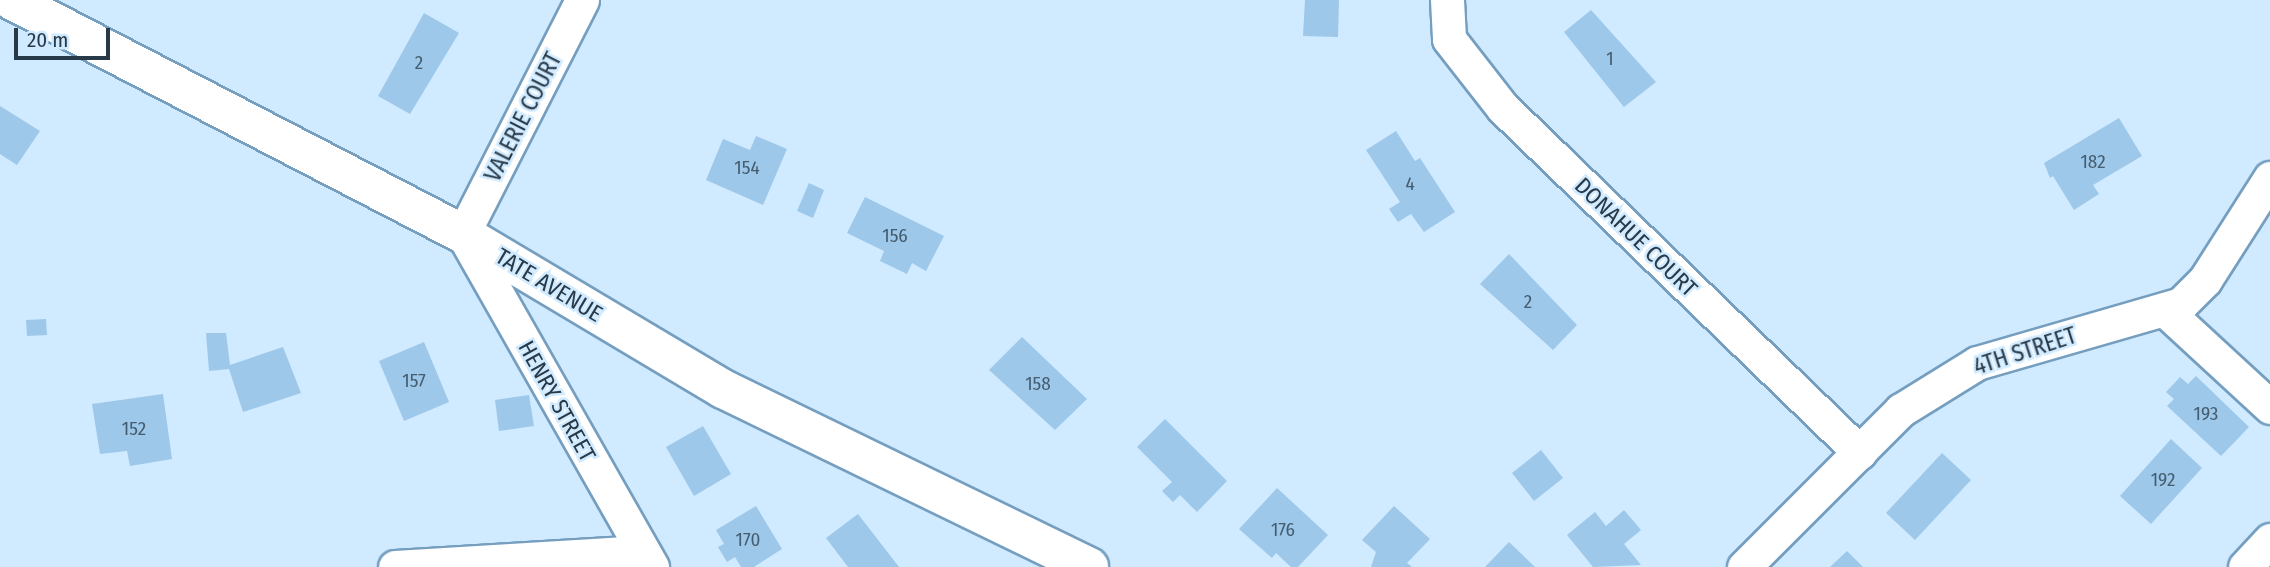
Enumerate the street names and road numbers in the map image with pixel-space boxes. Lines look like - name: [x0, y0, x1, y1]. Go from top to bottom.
- street label: VALERIE COURT: [479, 48, 567, 186]
- street label: DONAHUE COURT: [1569, 172, 1703, 302]
- street label: TATE AVENUE: [491, 242, 607, 328]
- street label: 4TH STREET: [1970, 321, 2080, 381]
- street label: HENRY STREET: [512, 336, 602, 466]

